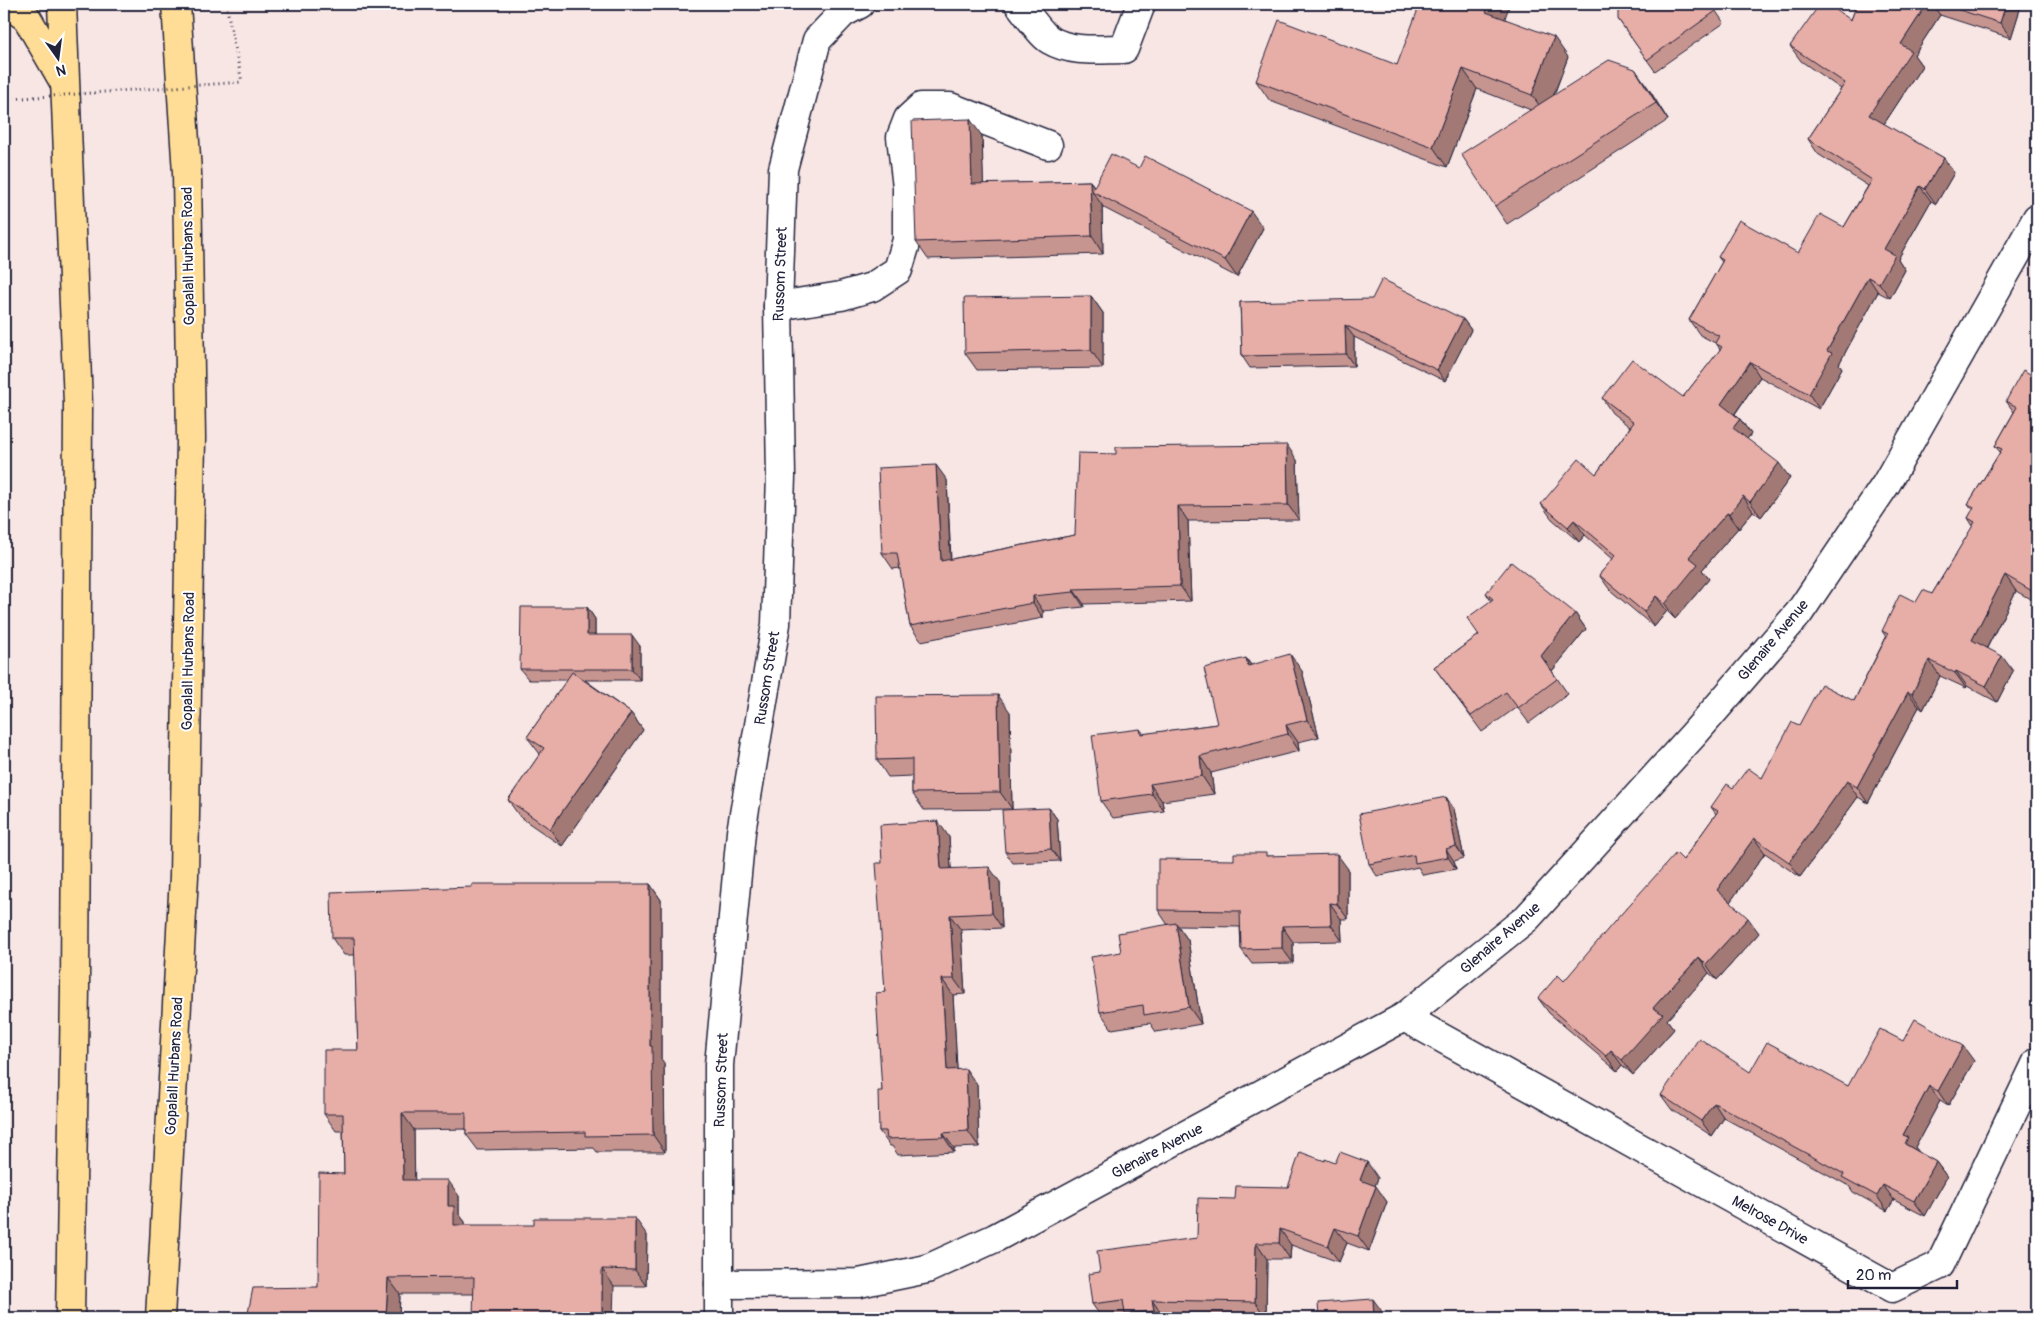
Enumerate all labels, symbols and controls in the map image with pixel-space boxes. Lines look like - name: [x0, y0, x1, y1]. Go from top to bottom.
- north arrow: [32, 32, 82, 82]
- text: N: [54, 61, 68, 80]
- street label: Gopalall Hurbans Road: [178, 187, 199, 325]
- street label: Russom Street: [769, 226, 792, 322]
- street label: Gopalall Hurbans Road: [178, 592, 199, 730]
- street label: Glenaire Avenue: [1734, 595, 1813, 685]
- street label: Russom Street: [751, 629, 784, 726]
- street label: Glenaire Avenue: [1456, 898, 1545, 978]
- street label: Gopalall Hurbans Road: [161, 996, 188, 1136]
- street label: Russom Street: [710, 1032, 733, 1128]
- street label: Glenaire Avenue: [1108, 1119, 1207, 1183]
- street label: Melrose Drive: [1728, 1192, 1812, 1249]
- scale bar: [1848, 1257, 1957, 1289]
- text: 20 m: [1856, 1266, 1891, 1285]

